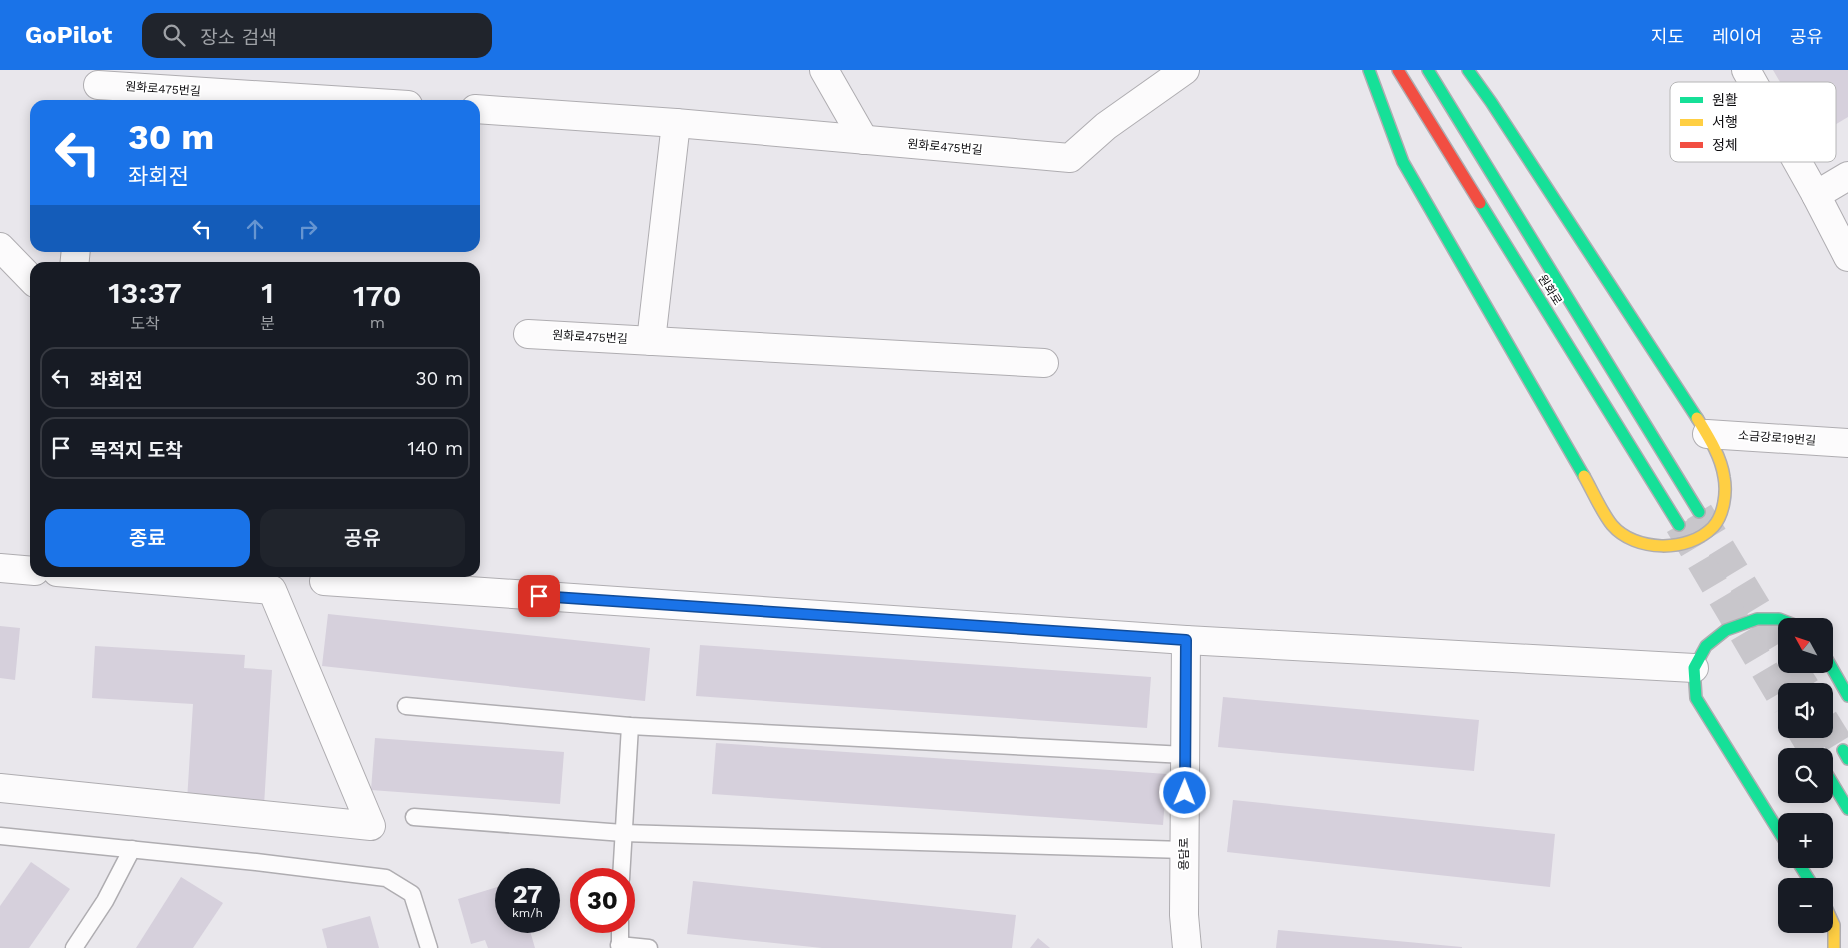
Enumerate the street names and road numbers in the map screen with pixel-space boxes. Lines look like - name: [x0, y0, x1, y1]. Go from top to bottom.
- street label: 원화로475번길: [125, 79, 201, 99]
- street label: 원화로475번길: [907, 137, 983, 157]
- street label: 원화로: [1535, 272, 1565, 308]
- street label: 원화로475번길: [552, 328, 628, 346]
- street label: 소금강로19번길: [1737, 428, 1817, 448]
- street label: 용담로: [1177, 837, 1191, 871]

